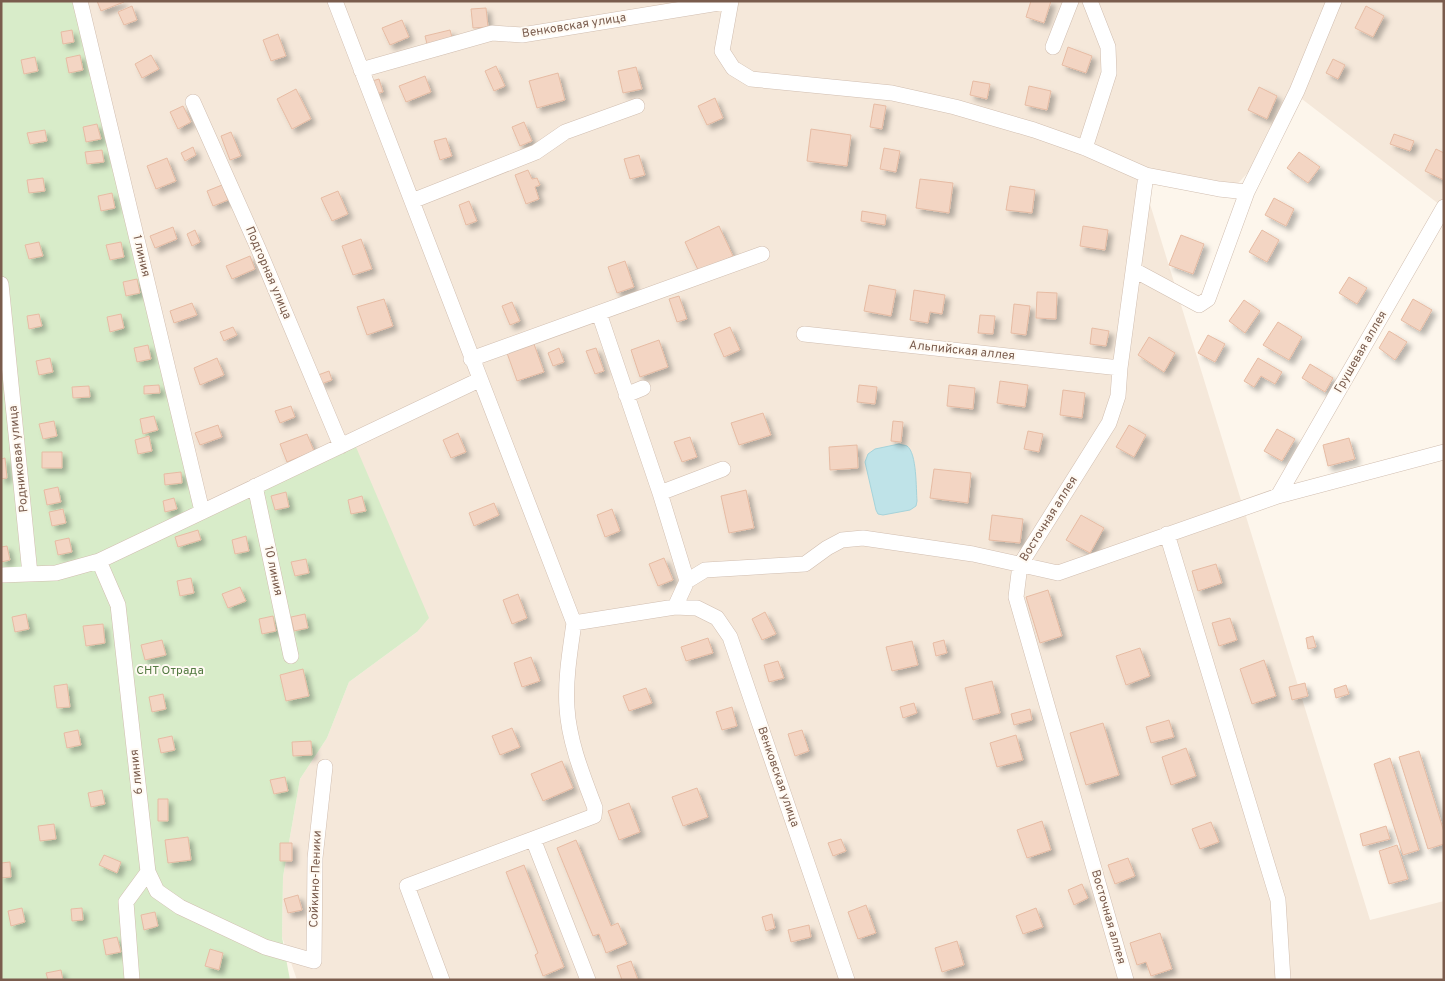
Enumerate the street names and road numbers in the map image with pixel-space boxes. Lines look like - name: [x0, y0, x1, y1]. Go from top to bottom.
- street label: Венковская улица: [521, 10, 627, 42]
- street label: Подгорная улица: [241, 224, 295, 322]
- street label: 1 линия: [128, 233, 154, 279]
- street label: Грушевая аллея: [1331, 308, 1391, 396]
- street label: Альпийская аллея: [908, 337, 1016, 365]
- street label: Родниковая улица: [5, 405, 33, 513]
- street label: Восточная аллея: [1016, 473, 1082, 565]
- street label: 10 линия: [260, 545, 286, 597]
- street label: Венковская улица: [753, 725, 803, 829]
- street label: 6 линия: [127, 749, 147, 795]
- street label: Сойкино-Пеники: [306, 830, 326, 928]
- street label: Восточная аллея: [1087, 868, 1129, 966]

